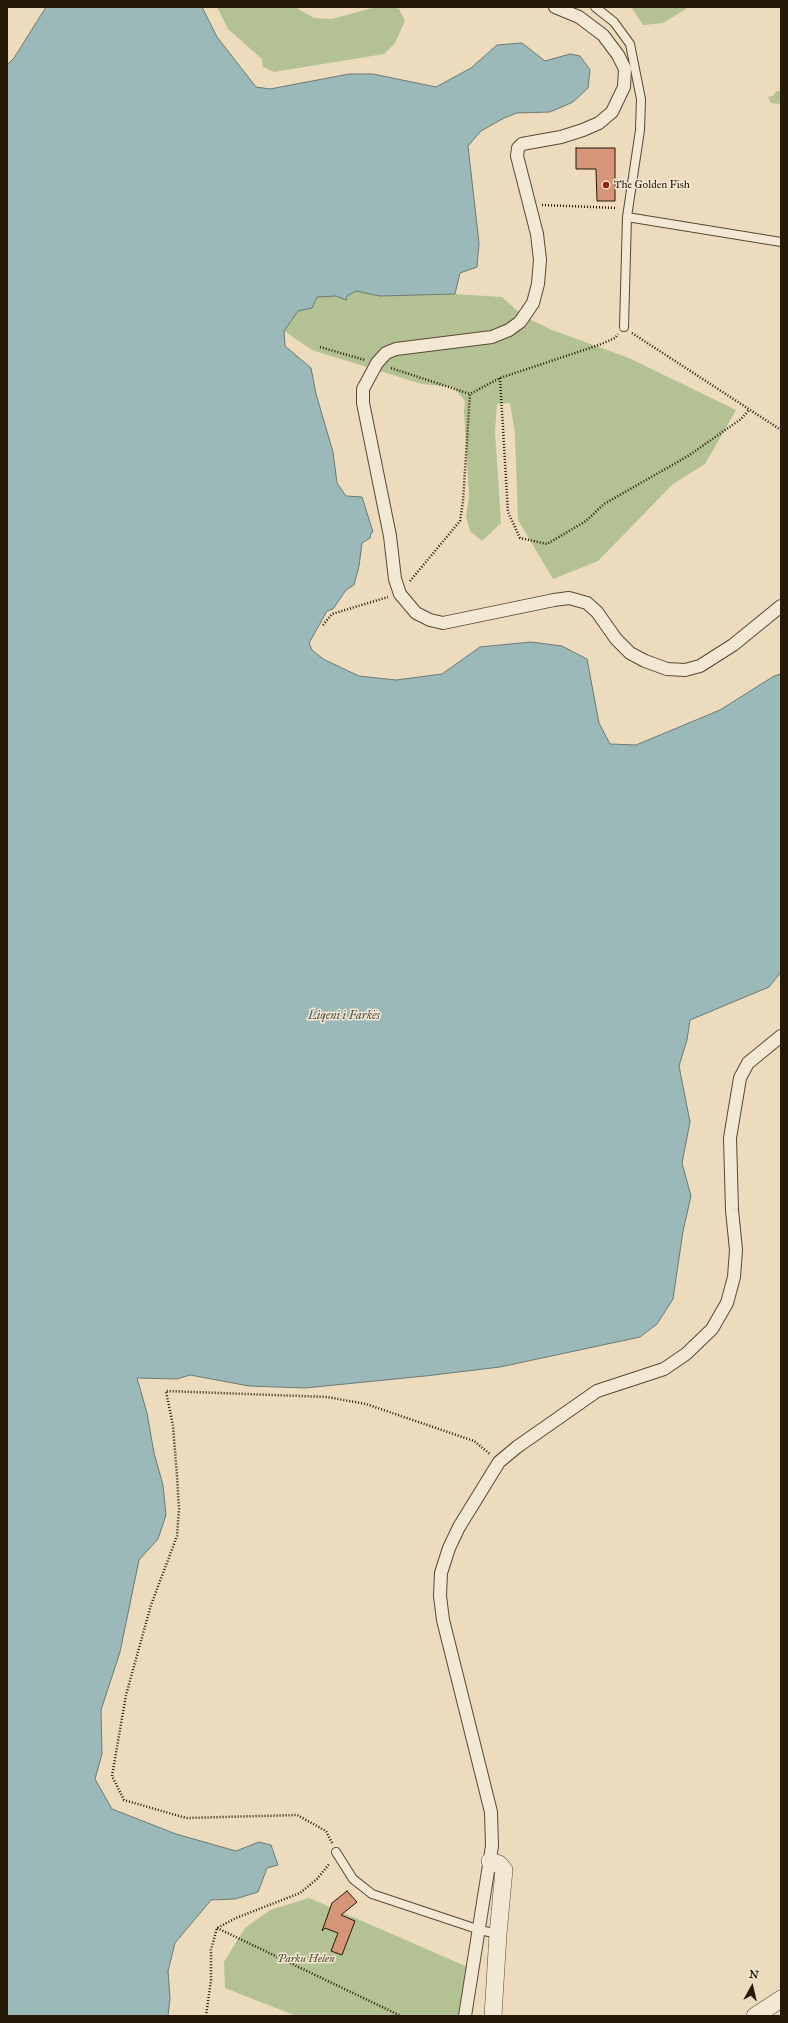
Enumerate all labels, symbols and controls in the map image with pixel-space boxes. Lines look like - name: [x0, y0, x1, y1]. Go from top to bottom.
- place label: The Golden Fish: [614, 178, 690, 192]
- marker: The Golden Fish: [601, 180, 611, 190]
- water label: Liqeni i Farkës: [308, 1009, 380, 1023]
- park label: Parku Helen: [277, 1952, 335, 1966]
- north arrow: [732, 1967, 772, 2007]
- text: N: [748, 1968, 759, 1982]

